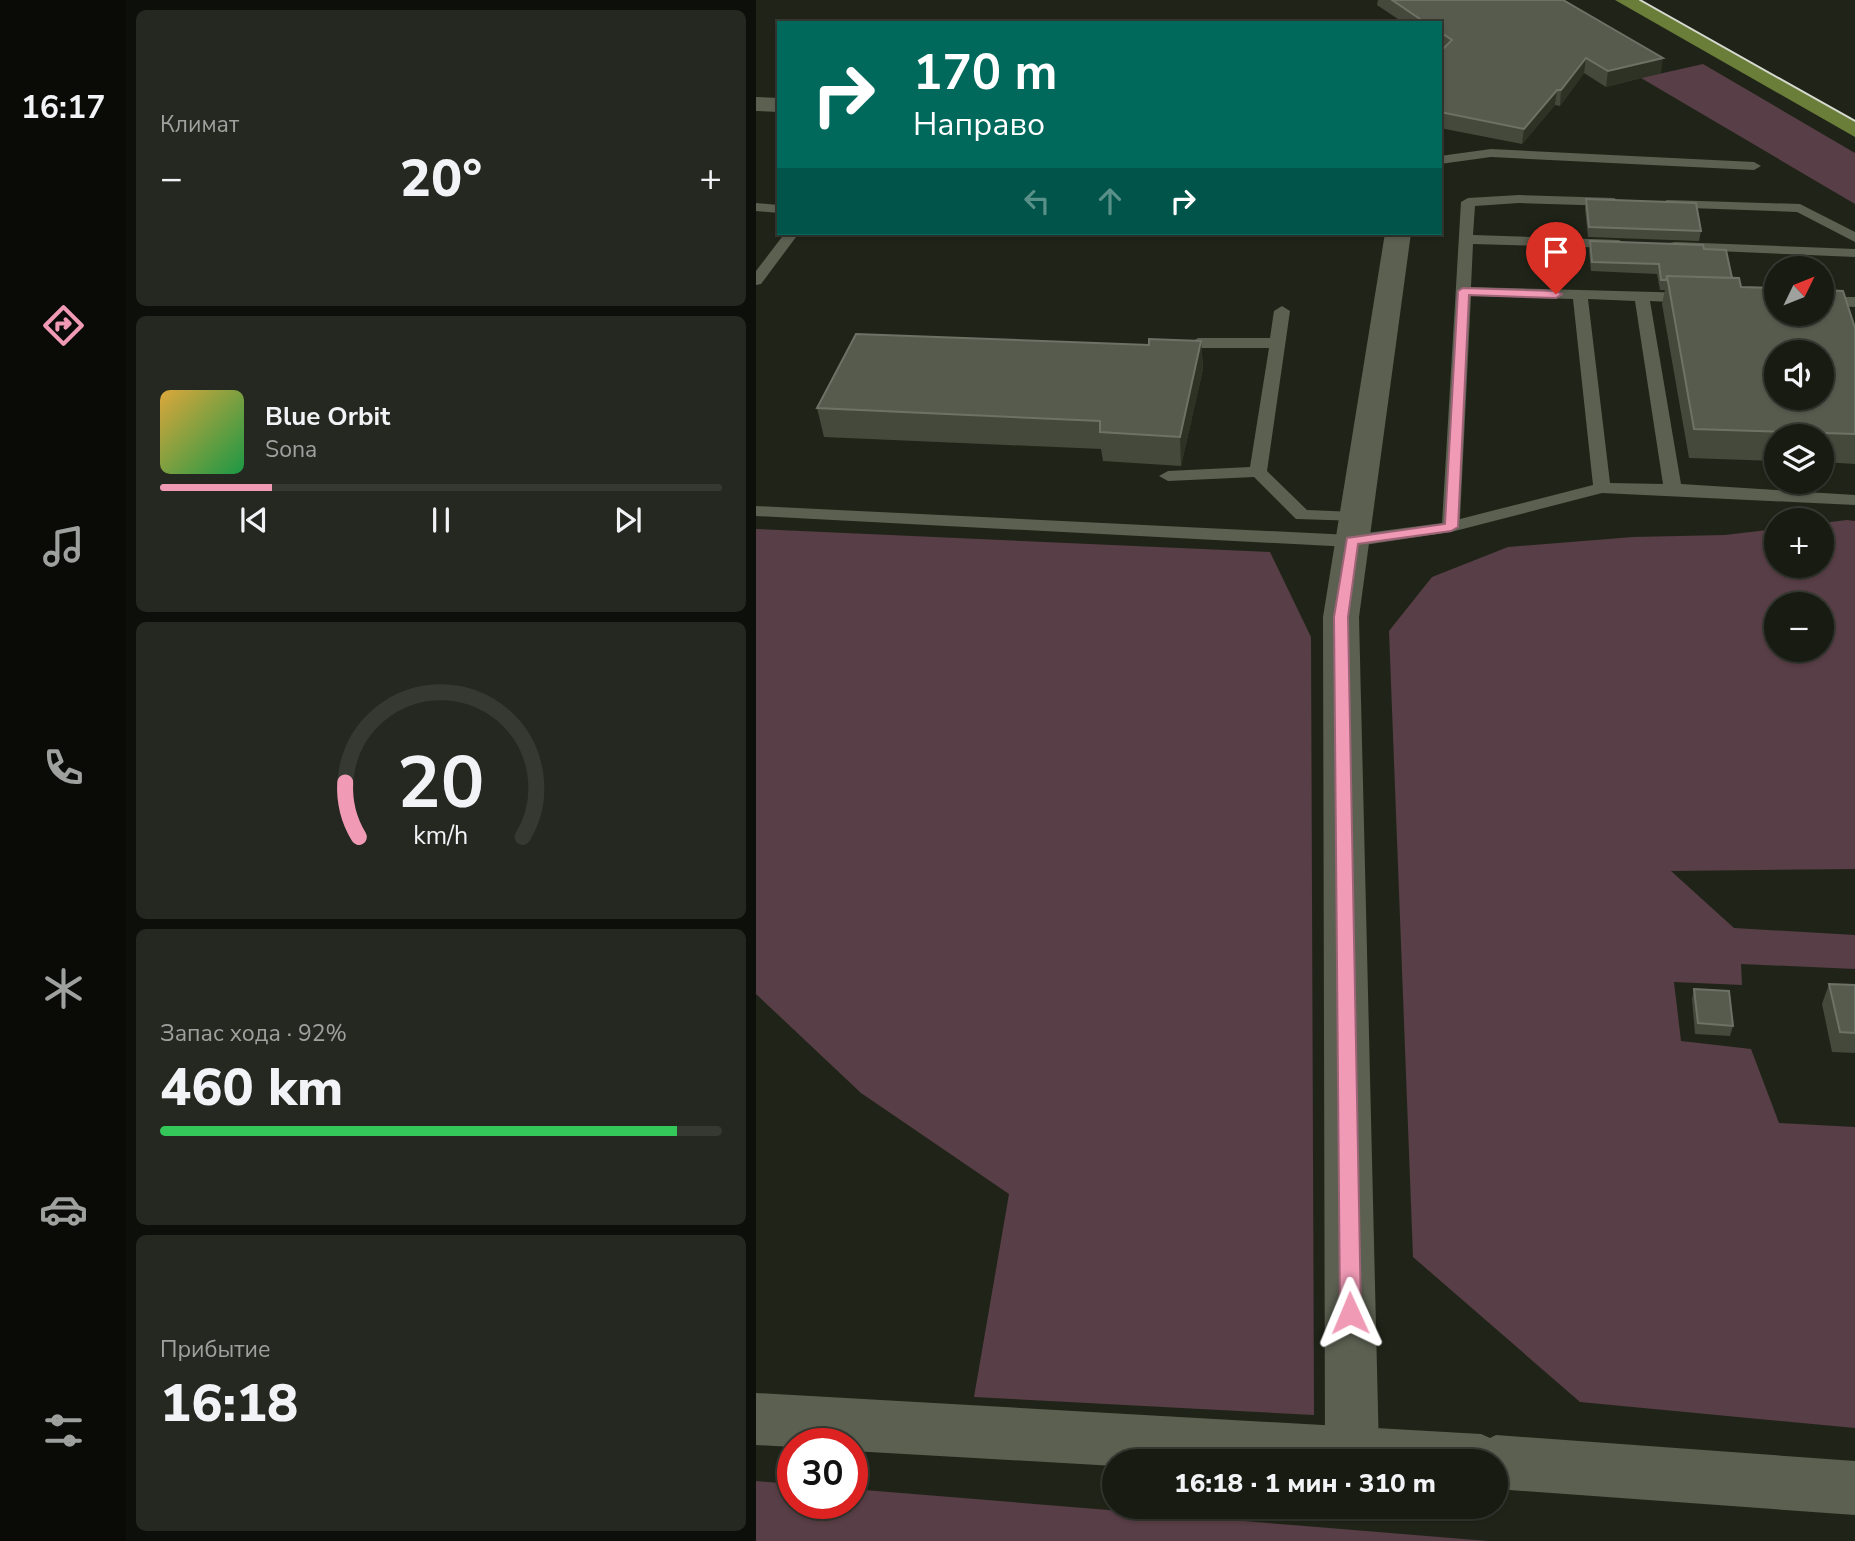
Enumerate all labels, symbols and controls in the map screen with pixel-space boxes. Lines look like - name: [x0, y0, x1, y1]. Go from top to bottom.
- text: 170 m: [913, 39, 1057, 106]
- icon: right: [798, 49, 889, 140]
- text: 16:17: [21, 86, 105, 129]
- text: Направо: [913, 103, 1045, 146]
- text: Климат: [160, 109, 239, 140]
- text: 20°: [400, 143, 482, 214]
- text: −: [160, 153, 183, 204]
- text: +: [699, 153, 722, 204]
- icon: left: [1018, 182, 1056, 220]
- icon: ahead: [1091, 182, 1129, 220]
- icon: right: [1164, 182, 1202, 220]
- pin: [1526, 222, 1586, 294]
- icon: arrive: [1537, 233, 1575, 271]
- north arrow: [1764, 256, 1834, 326]
- map controls: [1764, 256, 1834, 662]
- icon: directions: [39, 301, 88, 350]
- button: sound: [1764, 340, 1834, 410]
- text: Blue Orbit: [265, 399, 390, 434]
- button: layers: [1764, 424, 1834, 494]
- text: Sona: [265, 434, 317, 465]
- icon: previous: [235, 501, 273, 539]
- icon: pause: [422, 501, 460, 539]
- icon: next: [609, 501, 647, 539]
- button: +: [1764, 508, 1834, 578]
- icon: music: [39, 522, 88, 571]
- button: −: [1764, 592, 1834, 662]
- text: 20: [397, 733, 485, 833]
- icon: phone: [39, 743, 88, 792]
- text: km/h: [413, 818, 469, 852]
- icon: climate: [39, 964, 88, 1013]
- text: Запас хода · 92%: [160, 1018, 347, 1049]
- text: 460 km: [160, 1052, 343, 1123]
- icon: car: [39, 1185, 88, 1234]
- position arrow: [1313, 1276, 1387, 1350]
- text: Прибытие: [160, 1334, 270, 1365]
- text: 16:18: [160, 1368, 298, 1439]
- icon: filters: [39, 1406, 88, 1455]
- speed limit sign: 30: [777, 1428, 868, 1519]
- text: 16:18 · 1 мин · 310 m: [1174, 1466, 1436, 1501]

